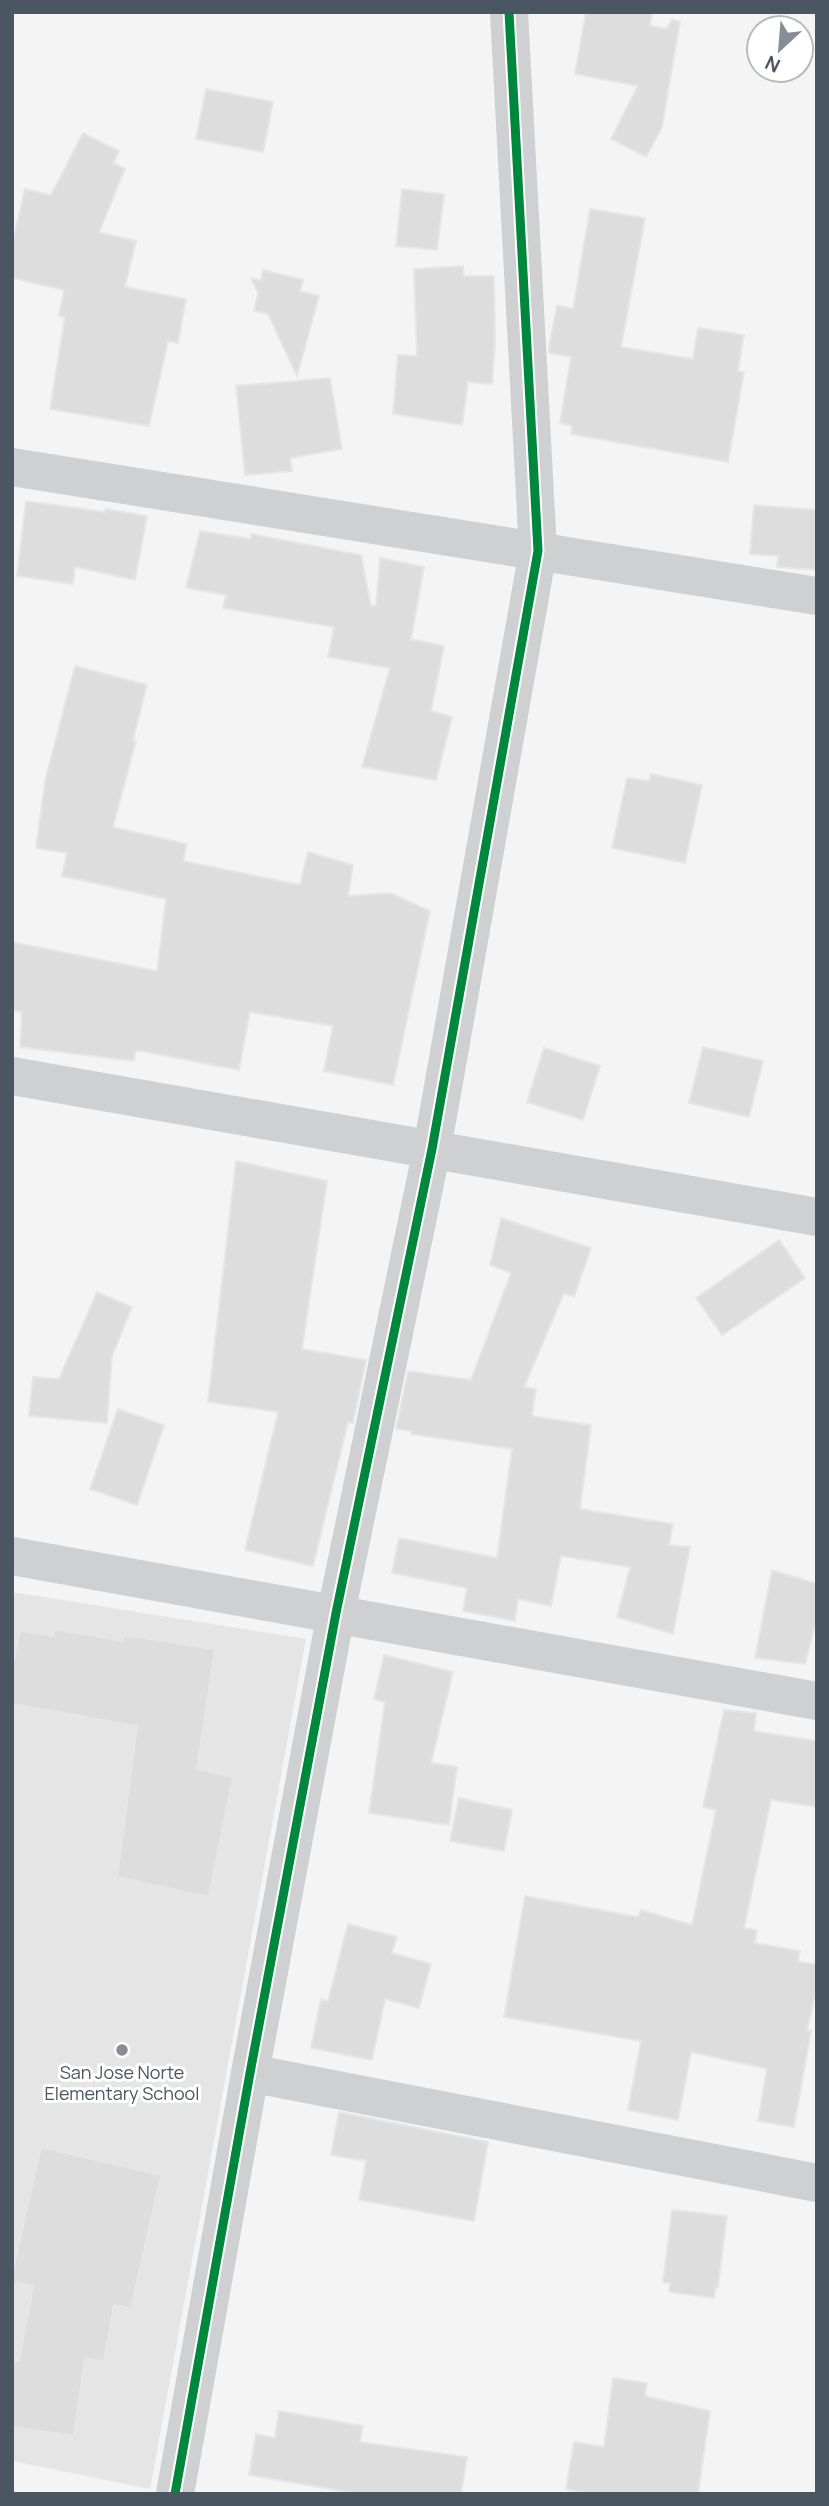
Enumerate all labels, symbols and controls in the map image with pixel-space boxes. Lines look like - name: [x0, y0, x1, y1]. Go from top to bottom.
- north arrow: [745, 14, 815, 84]
- text: N: [761, 50, 784, 79]
- marker: San Jose Norte Elementary School: [114, 2042, 130, 2058]
- place label: San Jose Norte Elementary School: [45, 2060, 199, 2105]

